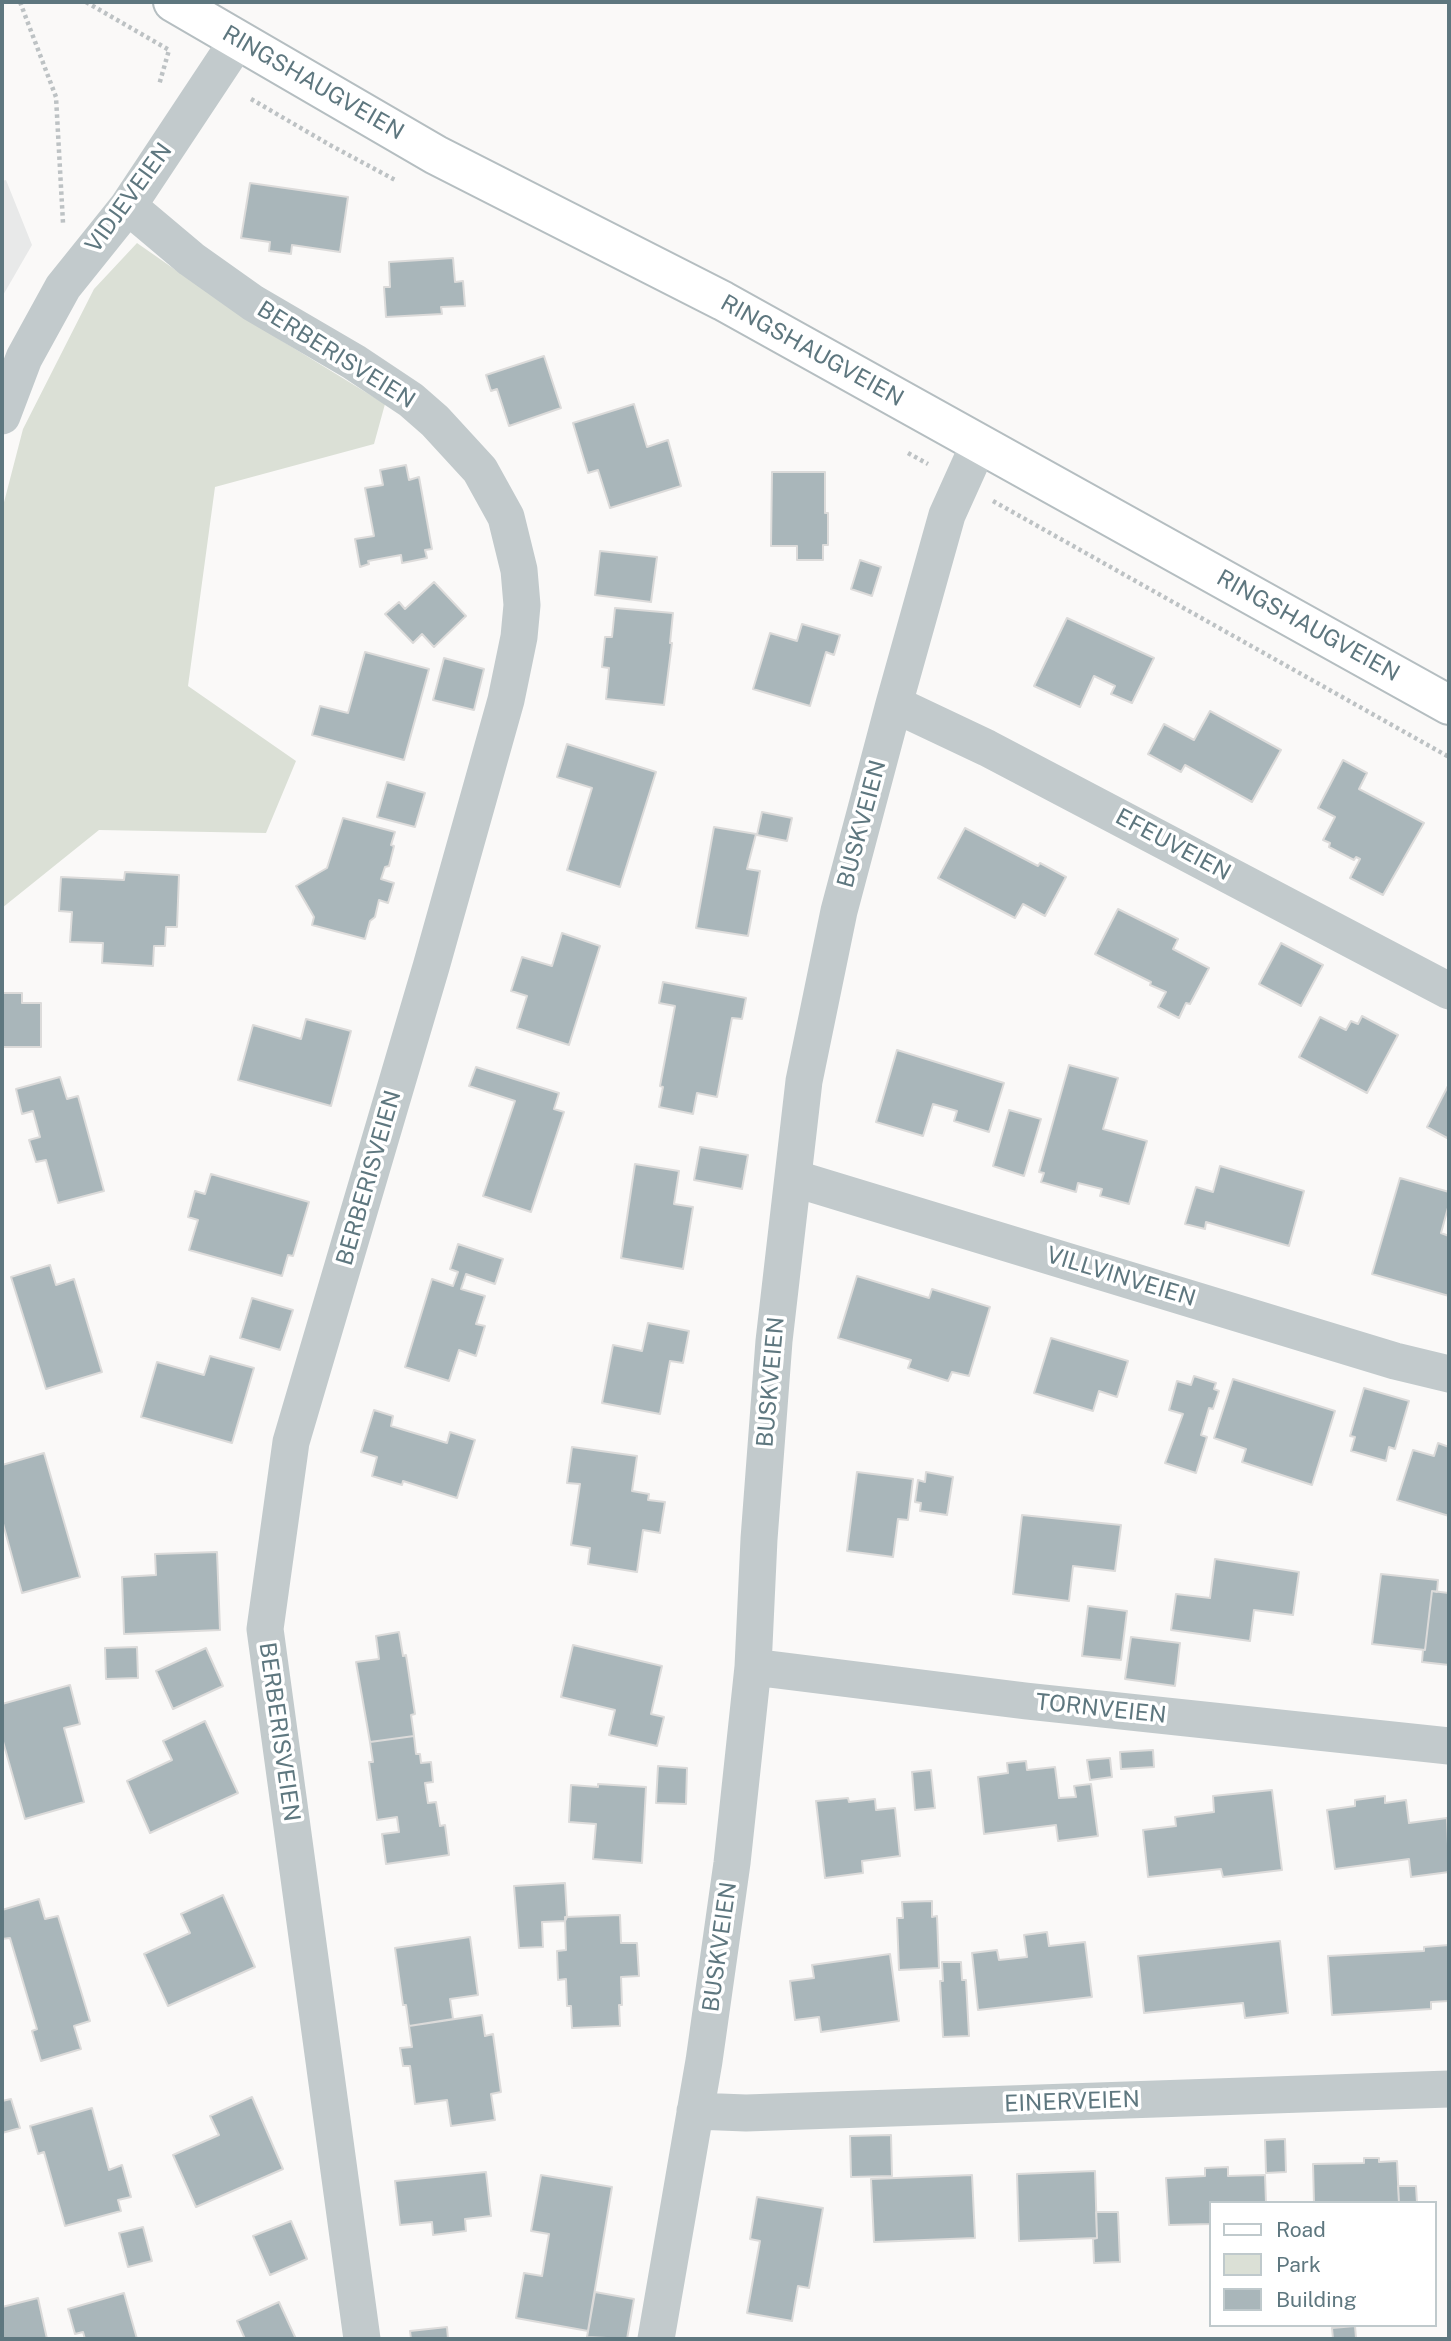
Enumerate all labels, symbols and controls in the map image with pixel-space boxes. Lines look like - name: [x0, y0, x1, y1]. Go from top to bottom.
- street label: RINGSHAUGVEIEN: [217, 20, 409, 146]
- street label: VIDJEVEIEN: [80, 138, 178, 258]
- street label: RINGSHAUGVEIEN: [716, 289, 908, 413]
- street label: BERBERISVEIEN: [252, 295, 420, 415]
- street label: RINGSHAUGVEIEN: [1212, 564, 1404, 688]
- street label: BUSKVEIEN: [832, 757, 892, 891]
- street label: EFEUVEIEN: [1111, 803, 1235, 887]
- street label: BERBERISVEIEN: [331, 1087, 407, 1269]
- street label: VILLVINVEIEN: [1043, 1241, 1199, 1313]
- street label: BUSKVEIEN: [752, 1316, 790, 1448]
- street label: BERBERISVEIEN: [253, 1641, 305, 1823]
- street label: TORNVEIEN: [1034, 1688, 1168, 1730]
- street label: BUSKVEIEN: [697, 1880, 743, 2014]
- street label: EINERVEIEN: [1004, 2086, 1140, 2118]
- legend: [1210, 2201, 1437, 2327]
- text: Road: [1276, 2217, 1326, 2242]
- text: Park: [1276, 2252, 1321, 2277]
- text: Building: [1276, 2287, 1357, 2312]

